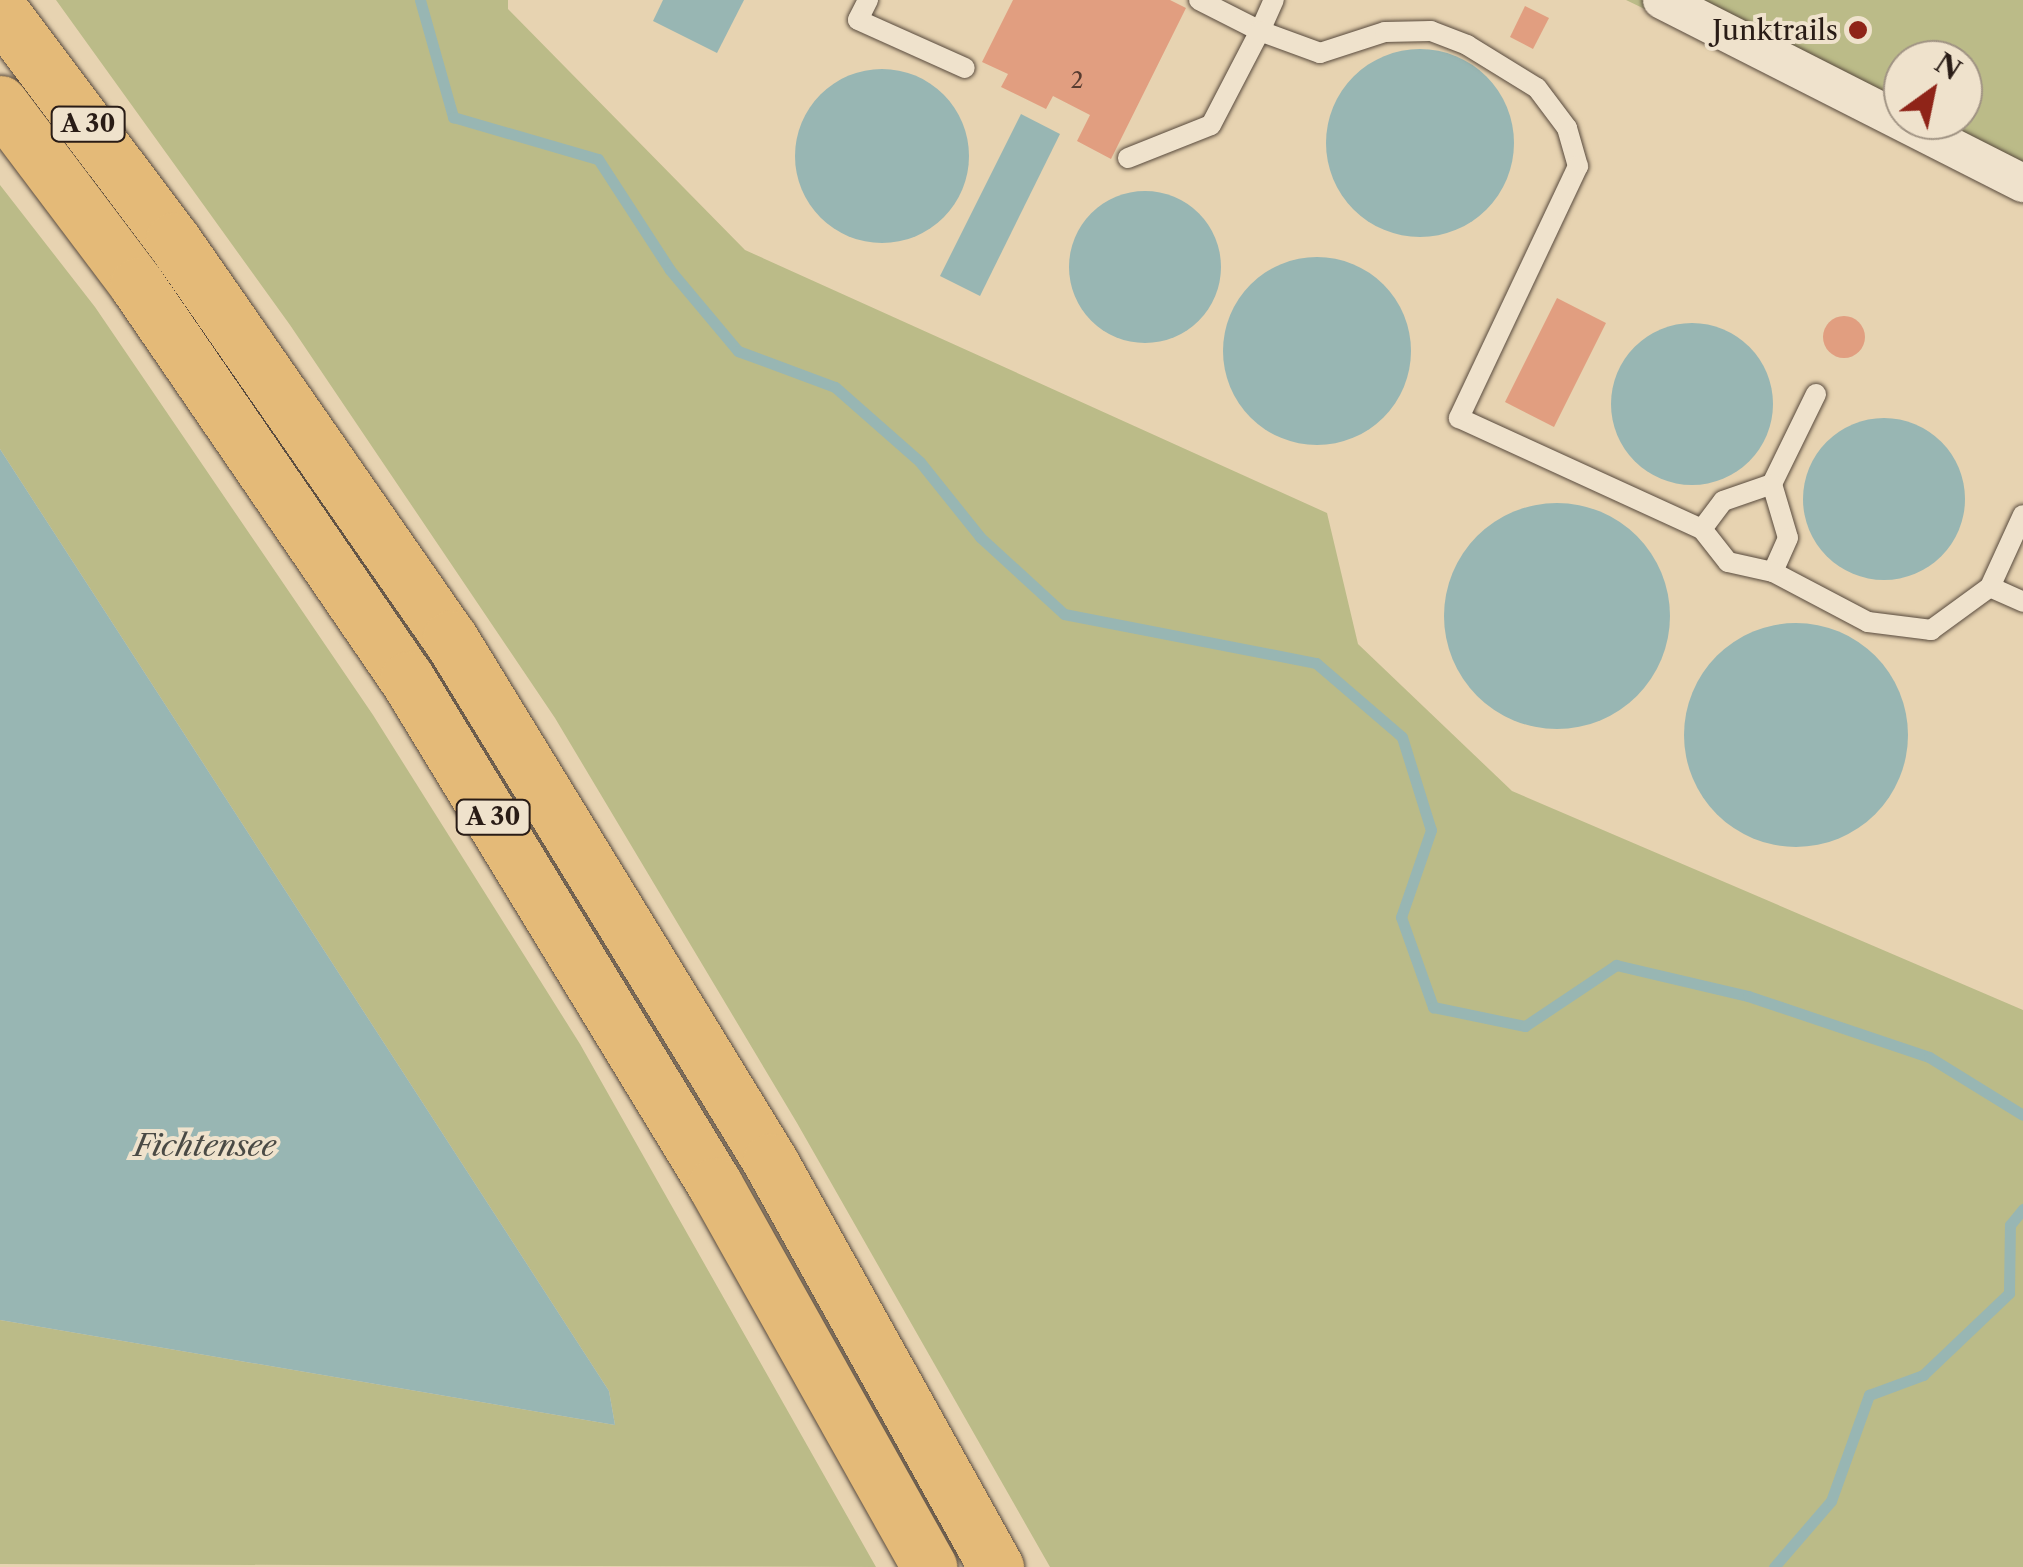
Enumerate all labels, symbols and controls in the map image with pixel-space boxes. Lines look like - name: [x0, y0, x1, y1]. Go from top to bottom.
- place label: Junktrails: [1712, 13, 1838, 47]
- marker: Junktrails: [1847, 19, 1869, 41]
- north arrow: [1883, 40, 1983, 140]
- text: N: [1929, 46, 1968, 87]
- house number: 2: [1071, 68, 1083, 94]
- road number: A 30: [48, 104, 128, 144]
- road number: A 30: [453, 797, 533, 837]
- water label: Fichtensee: [134, 1128, 276, 1164]

